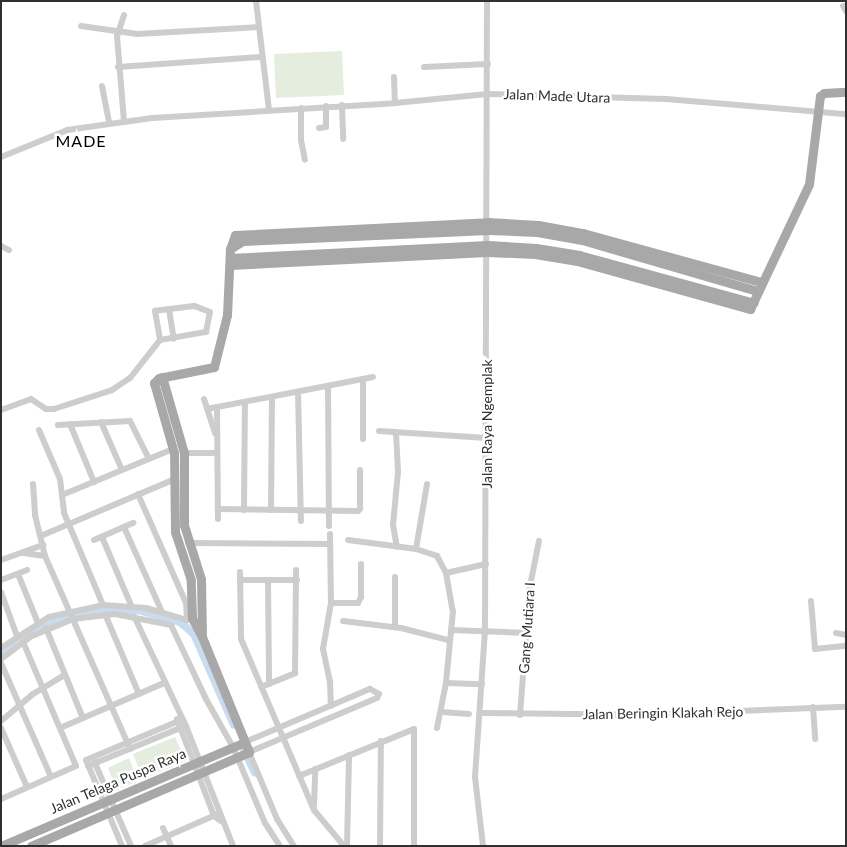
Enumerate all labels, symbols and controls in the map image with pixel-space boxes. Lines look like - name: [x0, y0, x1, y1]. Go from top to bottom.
- street label: Jalan Made Utara: [503, 86, 611, 106]
- district label: MADE: [55, 131, 107, 151]
- street label: Jalan Raya Ngemplak: [479, 359, 495, 489]
- street label: Gang Mutiara I: [515, 582, 539, 674]
- street label: Jalan Beringin Klakah Rejo: [582, 703, 744, 723]
- street label: Jalan Telaga Puspa Raya: [47, 745, 189, 817]

